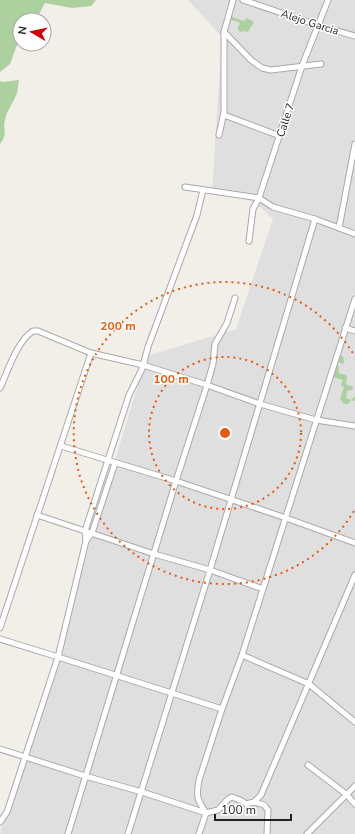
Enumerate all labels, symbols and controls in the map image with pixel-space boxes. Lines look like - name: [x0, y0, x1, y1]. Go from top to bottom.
- street label: Alejo Garcia: [279, 6, 341, 39]
- north arrow: [12, 12, 52, 52]
- text: N: [15, 25, 31, 36]
- street label: Calle 7: [273, 101, 298, 139]
- text: 200 m: [100, 318, 136, 334]
- text: 100 m: [153, 371, 189, 387]
- centre of rings: [218, 426, 232, 440]
- scale bar: [215, 796, 291, 822]
- text: 100 m: [221, 802, 256, 818]

